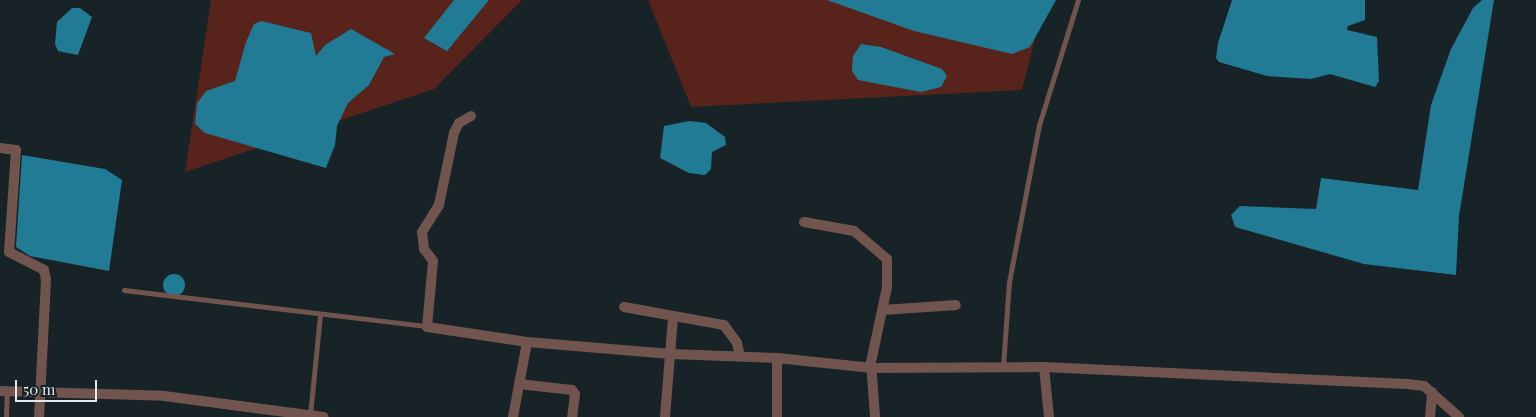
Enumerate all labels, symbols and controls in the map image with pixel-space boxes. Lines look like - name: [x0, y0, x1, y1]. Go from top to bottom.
- scale bar: [18, 370, 100, 402]
- text: 50 m: [23, 379, 55, 399]

